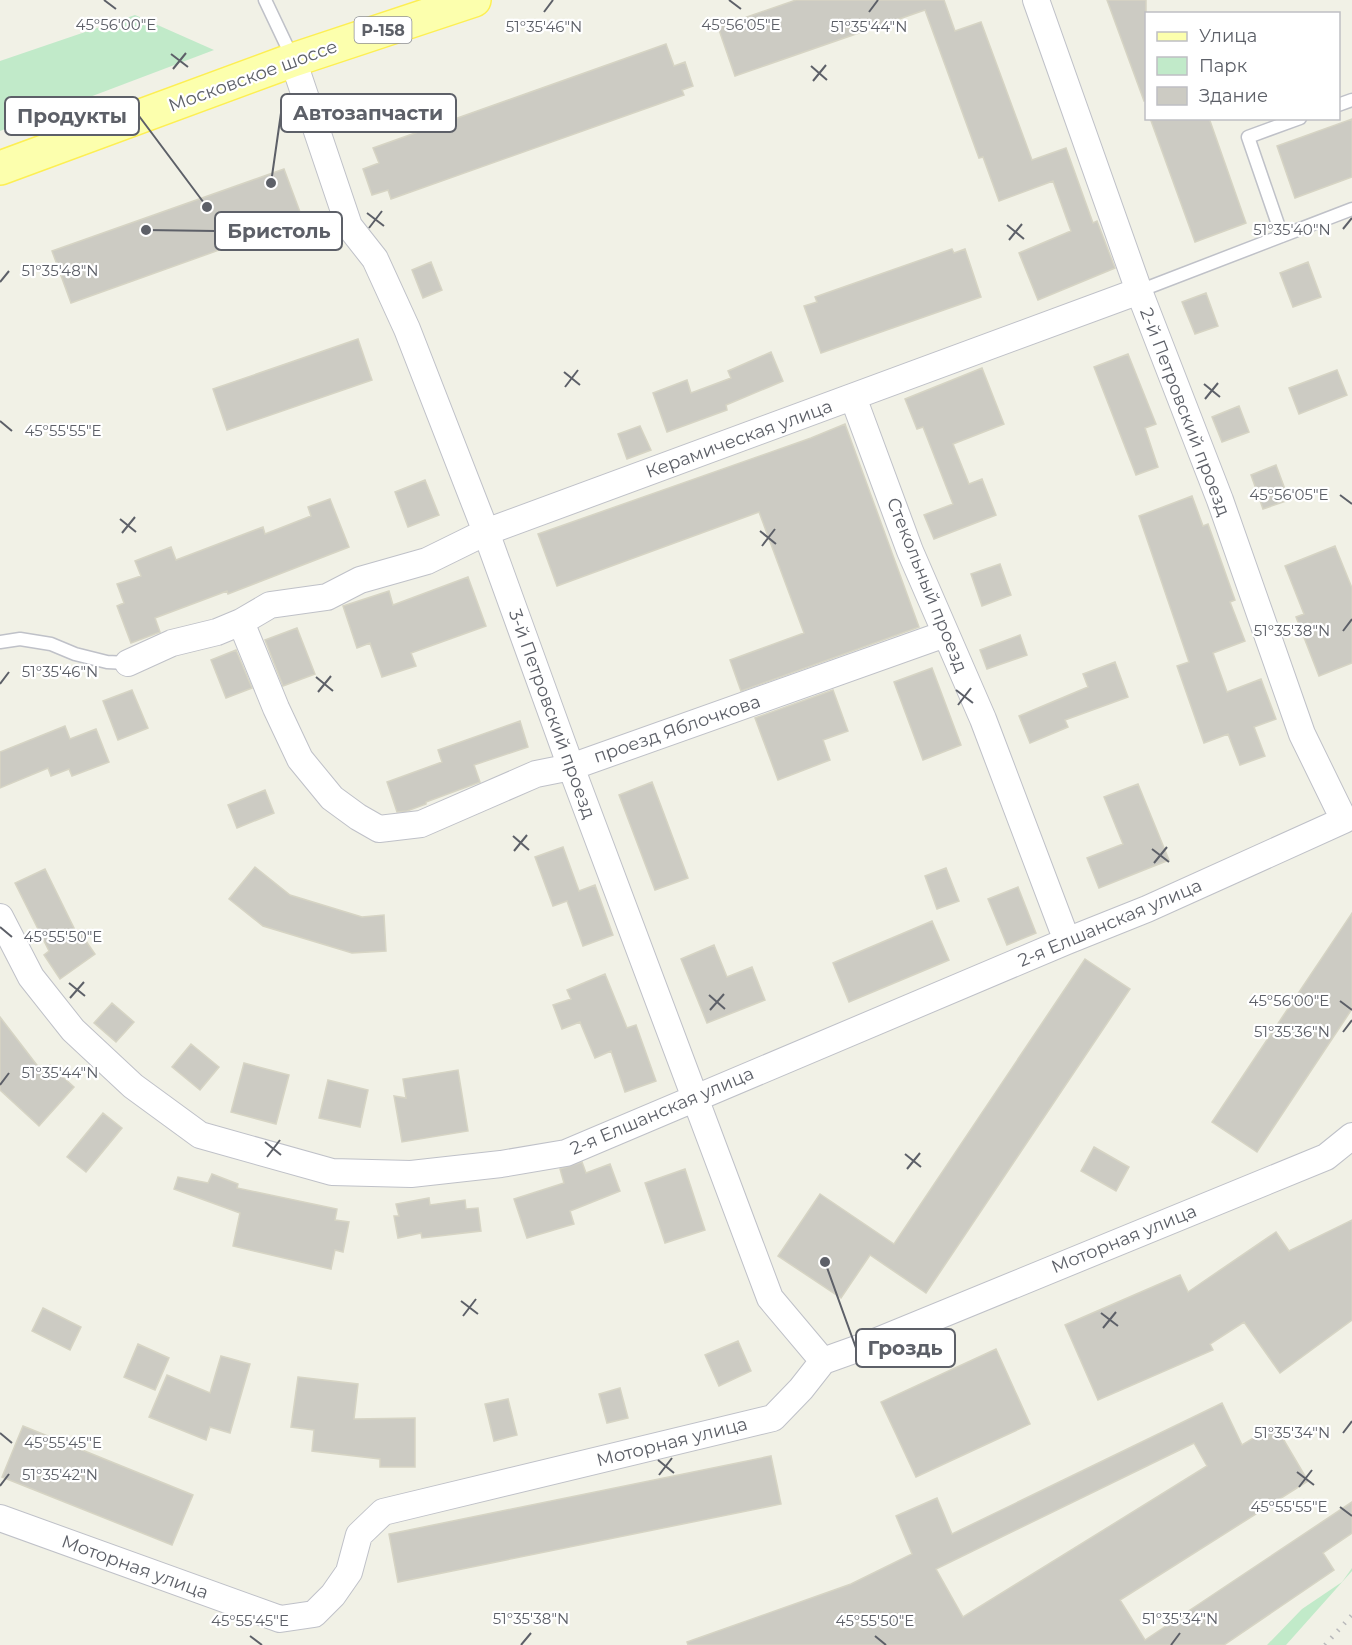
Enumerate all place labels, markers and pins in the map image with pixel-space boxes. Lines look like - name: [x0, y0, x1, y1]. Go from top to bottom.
- callout: Автозапчасти: [281, 94, 456, 132]
- callout: Продукты: [5, 97, 139, 135]
- callout: Бристоль: [215, 212, 342, 250]
- callout: Гроздь: [856, 1329, 955, 1367]

